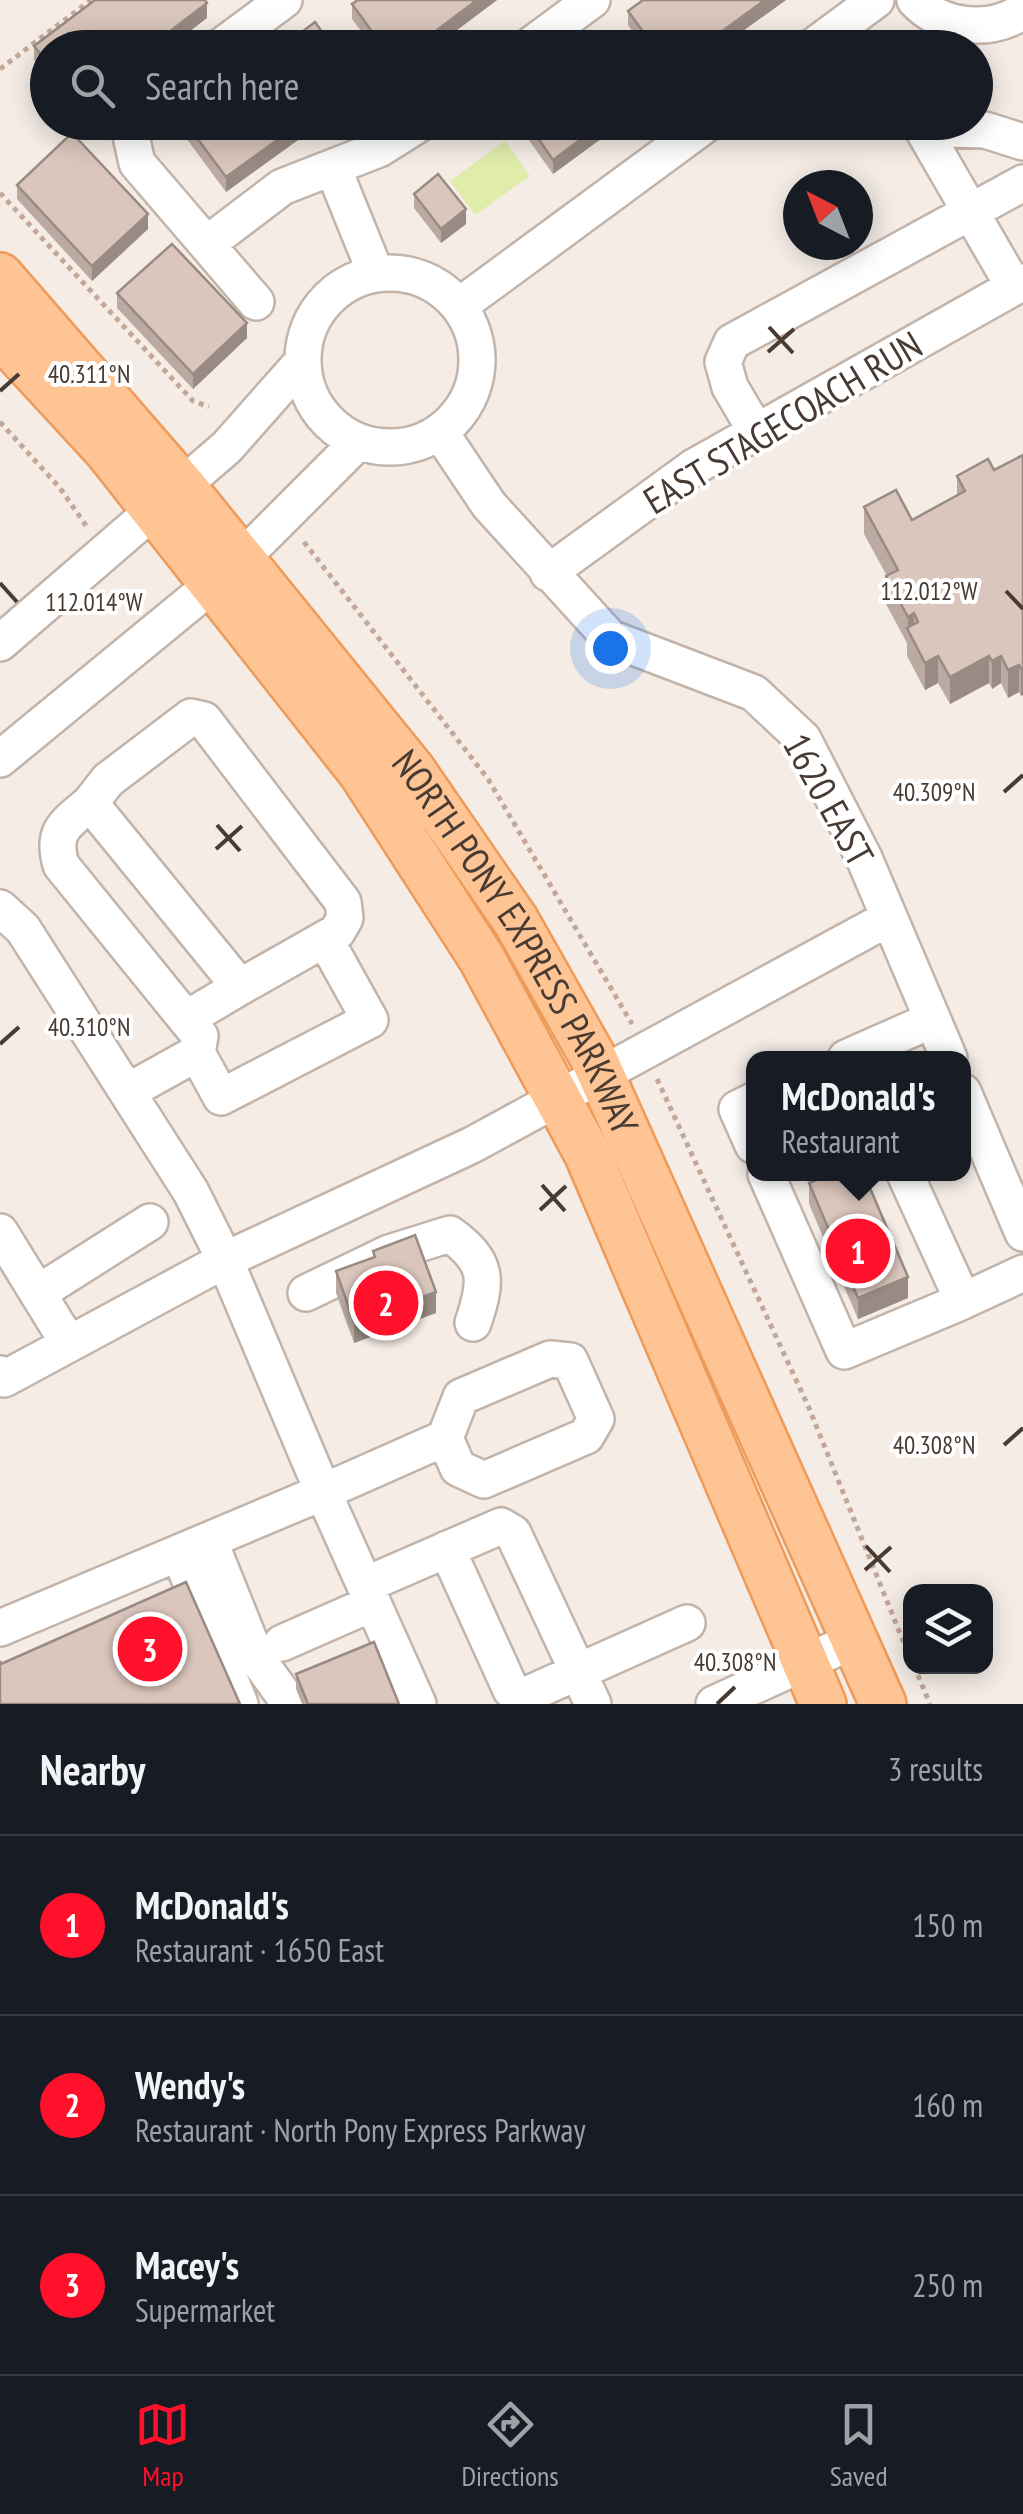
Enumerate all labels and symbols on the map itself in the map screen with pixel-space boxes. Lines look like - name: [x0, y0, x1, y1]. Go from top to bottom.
- north arrow: [783, 170, 873, 260]
- street label: EAST STAGECOACH RUN: [634, 319, 930, 524]
- text: 40.311°N: [48, 358, 130, 390]
- text: 112.012°W: [880, 575, 978, 607]
- text: 112.014°W: [45, 586, 143, 618]
- your location: [585, 623, 636, 674]
- street label: 1620 EAST: [773, 724, 886, 874]
- street label: NORTH PONY EXPRESS PARKWAY: [382, 739, 651, 1142]
- text: 40.309°N: [893, 776, 975, 808]
- text: 40.310°N: [48, 1011, 130, 1043]
- pin: 1: [826, 1214, 890, 1288]
- pin: 2: [354, 1266, 418, 1340]
- text: 40.308°N: [893, 1429, 975, 1461]
- pin: 3: [118, 1612, 182, 1686]
- text: 40.308°N: [694, 1646, 776, 1678]

